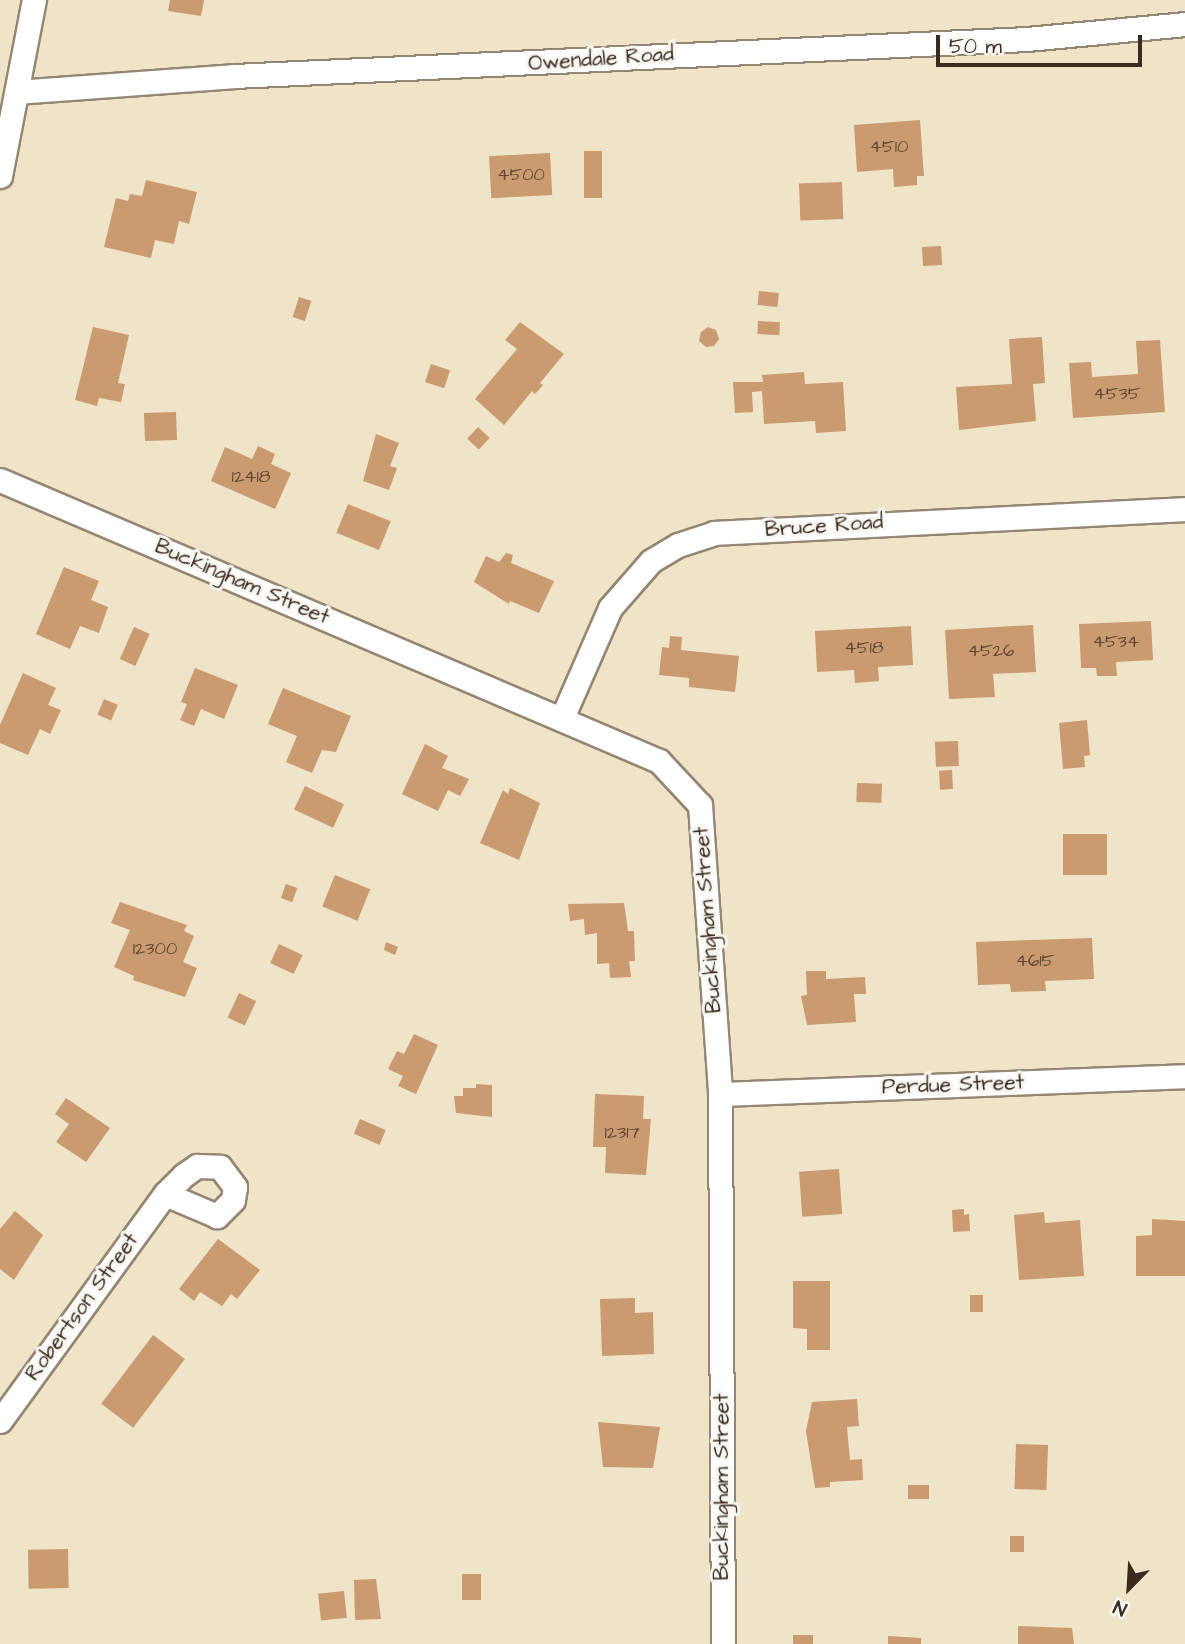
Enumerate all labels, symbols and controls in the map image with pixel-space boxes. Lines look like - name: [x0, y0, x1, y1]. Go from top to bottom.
- scale bar: [940, 21, 1146, 65]
- text: 50 m: [949, 32, 1002, 61]
- street label: Owendale Road: [527, 41, 675, 77]
- house number: 4510: [870, 136, 908, 158]
- house number: 4500: [497, 164, 545, 186]
- house number: 4535: [1094, 383, 1140, 405]
- house number: 12418: [232, 466, 270, 488]
- street label: Bruce Road: [764, 509, 884, 543]
- street label: Buckingham Street: [151, 534, 333, 630]
- house number: 4534: [1093, 631, 1139, 653]
- house number: 4518: [845, 637, 883, 659]
- house number: 4526: [968, 640, 1014, 662]
- street label: Buckingham Street: [689, 826, 727, 1014]
- house number: 12300: [133, 938, 177, 960]
- house number: 4615: [1016, 950, 1054, 972]
- street label: Perdue Street: [881, 1070, 1025, 1100]
- house number: 12317: [604, 1122, 640, 1144]
- street label: Robertson Street: [20, 1228, 144, 1386]
- street label: Buckingham Street: [709, 1394, 735, 1580]
- north arrow: [1094, 1553, 1164, 1623]
- text: N: [1109, 1593, 1131, 1622]

